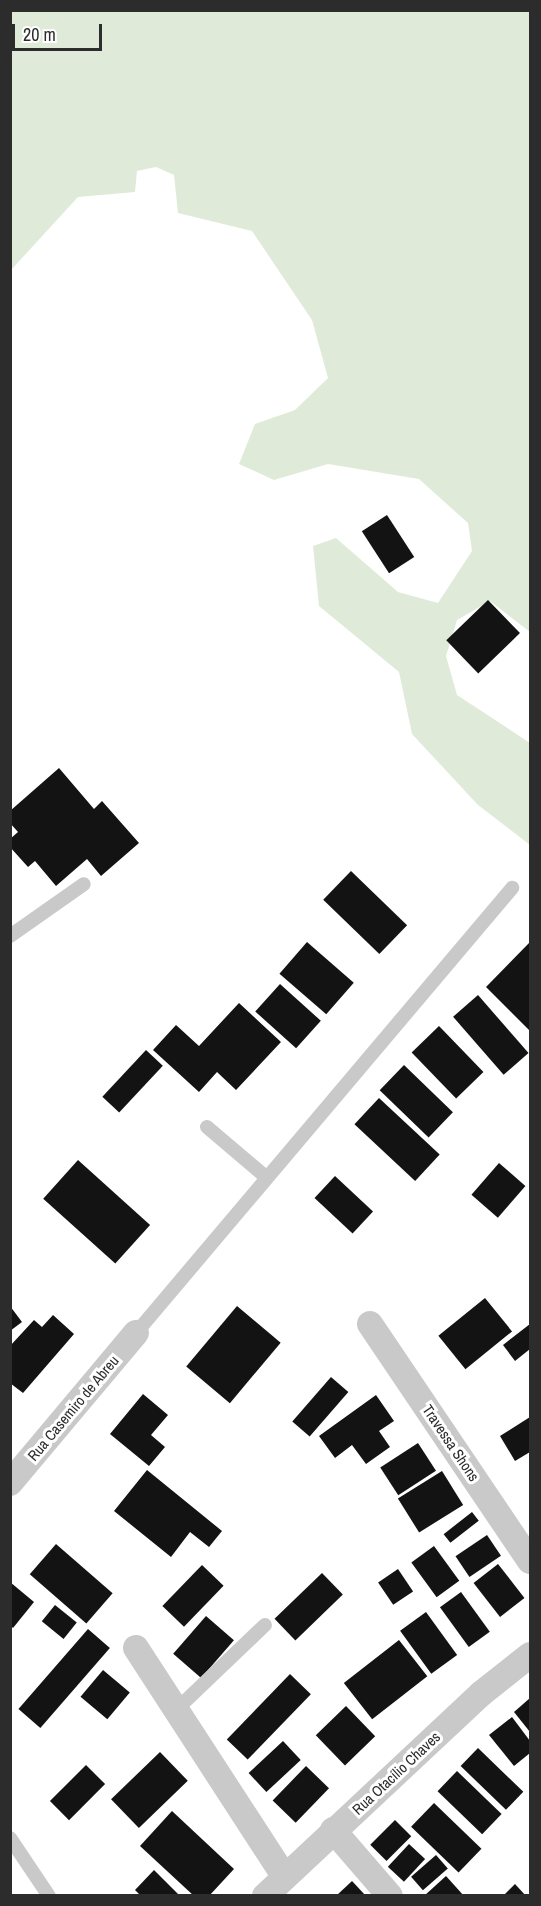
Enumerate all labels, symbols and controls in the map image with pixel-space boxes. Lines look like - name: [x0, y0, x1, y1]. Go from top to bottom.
- scale bar: [15, 12, 105, 50]
- text: 20 m: [23, 22, 56, 47]
- street label: Rua Casemiro de Abreu: [23, 1351, 123, 1465]
- street label: Travessa Shons: [419, 1401, 483, 1485]
- street label: Rua Otacílio Chaves: [348, 1728, 444, 1818]

